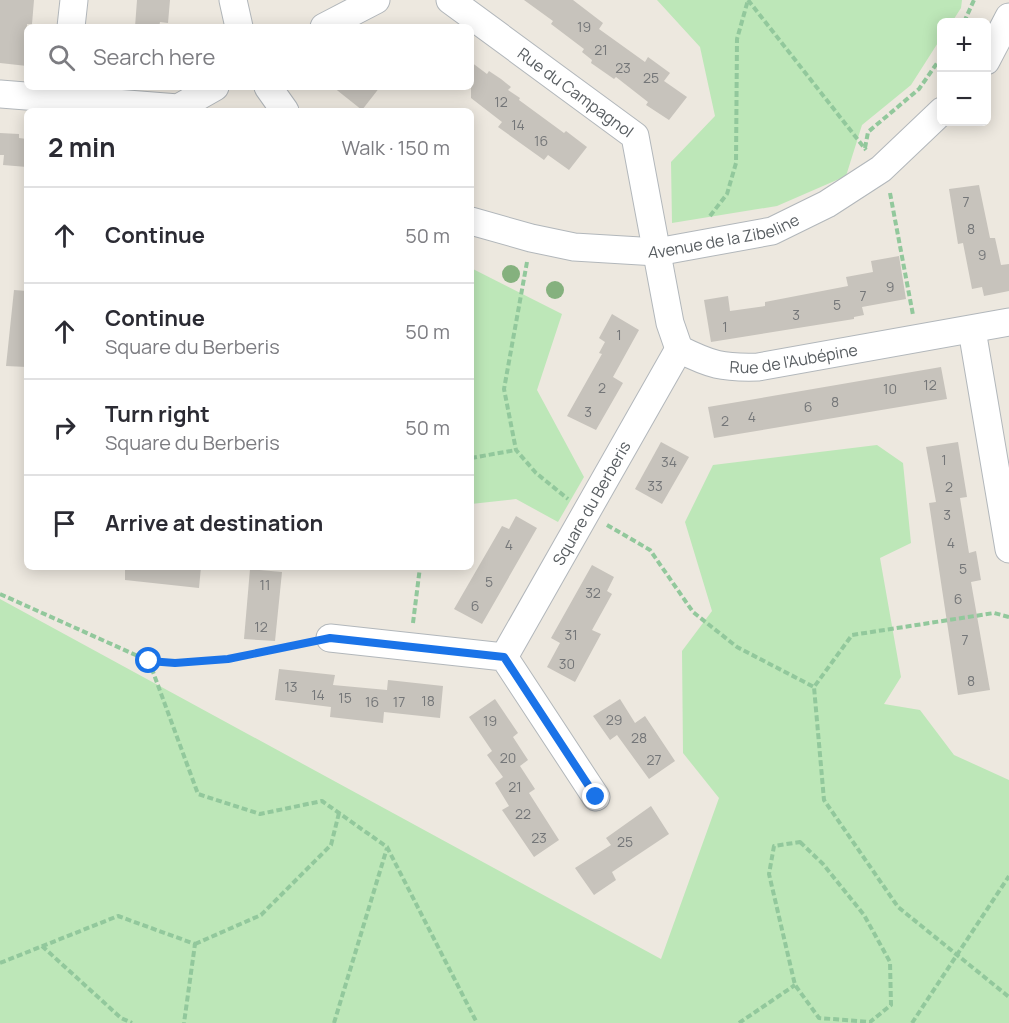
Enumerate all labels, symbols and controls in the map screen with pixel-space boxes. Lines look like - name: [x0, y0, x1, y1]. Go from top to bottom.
- house number: 19: [577, 17, 591, 36]
- map controls: [937, 18, 991, 126]
- button: +: [937, 18, 991, 72]
- search box: [24, 24, 474, 90]
- house number: 21: [594, 40, 608, 59]
- icon: search: [45, 41, 78, 74]
- text: Search here: [93, 42, 215, 72]
- street label: Rue du Campagnol: [513, 42, 638, 142]
- house number: 23: [615, 58, 631, 77]
- house number: 25: [643, 68, 659, 87]
- button: −: [937, 72, 991, 126]
- house number: 12: [494, 92, 508, 111]
- house number: 14: [511, 115, 525, 134]
- text: 2 min: [48, 129, 116, 165]
- house number: 16: [534, 131, 548, 150]
- text: Walk · 150 m: [341, 134, 450, 161]
- house number: 7: [962, 192, 970, 211]
- street label: Avenue de la Zibeline: [648, 208, 803, 263]
- icon: ahead: [48, 219, 81, 252]
- house number: 8: [967, 219, 975, 238]
- text: Continue: [105, 220, 205, 250]
- text: 50 m: [405, 222, 450, 249]
- house number: 9: [978, 245, 986, 264]
- house number: 9: [886, 277, 894, 296]
- house number: 7: [859, 286, 867, 305]
- house number: 5: [833, 295, 841, 314]
- text: Continue: [105, 303, 205, 333]
- house number: 3: [792, 305, 800, 324]
- icon: ahead: [48, 315, 81, 348]
- house number: 1: [722, 317, 728, 336]
- text: 50 m: [405, 318, 450, 345]
- house number: 1: [616, 325, 622, 344]
- text: Square du Berberis: [105, 333, 280, 360]
- street label: Rue de l'Aubépine: [729, 338, 859, 378]
- house number: 12: [923, 375, 937, 394]
- house number: 2: [598, 378, 606, 397]
- house number: 10: [883, 379, 897, 398]
- house number: 8: [831, 392, 839, 411]
- house number: 6: [804, 397, 812, 416]
- text: Turn right: [105, 399, 210, 429]
- house number: 3: [584, 402, 592, 421]
- house number: 4: [748, 407, 756, 426]
- icon: right: [48, 411, 81, 444]
- house number: 2: [721, 411, 729, 430]
- text: 50 m: [405, 414, 450, 441]
- text: Square du Berberis: [105, 429, 280, 456]
- street label: Square du Berberis: [547, 437, 636, 569]
- house number: 1: [941, 450, 947, 469]
- house number: 34: [661, 452, 677, 471]
- house number: 33: [647, 476, 663, 495]
- house number: 2: [945, 477, 953, 496]
- house number: 3: [943, 505, 951, 524]
- icon: arrive: [48, 507, 81, 540]
- text: Arrive at destination: [105, 508, 323, 538]
- house number: 4: [947, 533, 955, 552]
- house number: 4: [505, 535, 513, 554]
- house number: 5: [959, 559, 967, 578]
- house number: 5: [485, 572, 493, 591]
- house number: 11: [260, 575, 270, 594]
- house number: 32: [585, 583, 601, 602]
- house number: 6: [954, 589, 962, 608]
- house number: 6: [471, 596, 479, 615]
- house number: 12: [254, 617, 268, 636]
- house number: 31: [564, 625, 578, 644]
- house number: 7: [961, 630, 969, 649]
- route start: [135, 647, 161, 673]
- house number: 30: [559, 654, 575, 673]
- house number: 8: [967, 671, 975, 690]
- house number: 13: [284, 677, 298, 696]
- house number: 14: [311, 685, 325, 704]
- house number: 15: [338, 688, 352, 707]
- house number: 18: [421, 691, 435, 710]
- house number: 16: [365, 692, 379, 711]
- house number: 17: [393, 692, 405, 711]
- house number: 29: [606, 710, 622, 729]
- house number: 19: [483, 711, 497, 730]
- house number: 28: [631, 728, 647, 747]
- house number: 20: [500, 748, 516, 767]
- house number: 27: [646, 750, 662, 769]
- house number: 21: [508, 777, 522, 796]
- route end: [582, 783, 608, 809]
- house number: 22: [515, 804, 531, 823]
- house number: 23: [531, 828, 547, 847]
- house number: 25: [617, 832, 633, 851]

